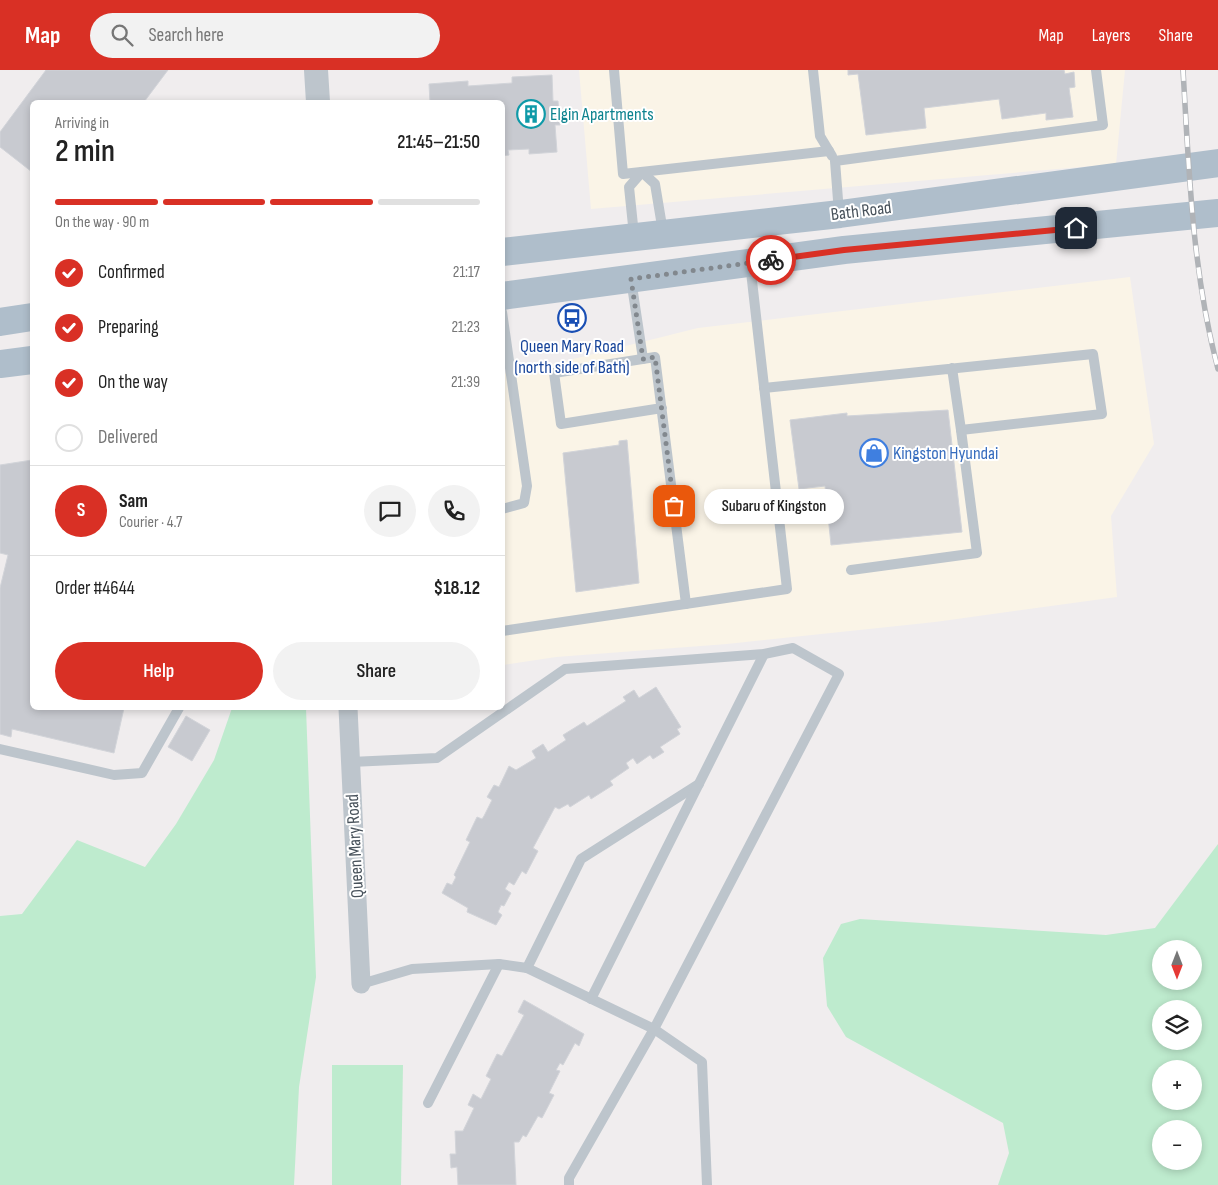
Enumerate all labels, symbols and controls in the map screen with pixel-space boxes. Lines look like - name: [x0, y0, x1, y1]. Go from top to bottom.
- search box: [90, 13, 440, 58]
- text: Map: [25, 21, 60, 50]
- icon: search: [108, 21, 136, 49]
- text: Search here: [148, 24, 224, 47]
- text: Map: [1039, 25, 1064, 46]
- text: Layers: [1092, 25, 1131, 46]
- text: Share: [1159, 25, 1193, 46]
- building icon: Elgin Apartments: [516, 99, 546, 129]
- place label: Elgin Apartments: [550, 104, 654, 125]
- text: Arriving in: [55, 114, 109, 133]
- text: 21:45–21:50: [397, 131, 480, 154]
- text: 2 min: [55, 132, 115, 171]
- street label: Bath Road: [829, 197, 893, 225]
- pin: [1055, 207, 1097, 249]
- text: On the way · 90 m: [55, 213, 149, 232]
- icon: home: [1062, 214, 1090, 242]
- courier: [746, 235, 796, 285]
- icon: bike: [757, 246, 785, 274]
- icon: check: [55, 259, 83, 287]
- text: Confirmed: [98, 261, 165, 284]
- text: 21:17: [453, 263, 480, 282]
- bus stop icon: Queen Mary Road (north side of Bath): [557, 303, 587, 333]
- icon: check: [55, 314, 83, 342]
- text: Preparing: [98, 316, 159, 339]
- text: 21:23: [451, 318, 480, 337]
- place label: Queen Mary Road (north side of Bath): [514, 336, 630, 378]
- icon: check: [55, 369, 83, 397]
- text: On the way: [98, 371, 168, 394]
- text: 21:39: [451, 373, 480, 392]
- text: Delivered: [98, 426, 158, 449]
- shop icon: Kingston Hyundai: [859, 438, 889, 468]
- place label: Kingston Hyundai: [893, 443, 998, 464]
- button: chat: [364, 485, 416, 537]
- button: phone: [428, 485, 480, 537]
- pin: [653, 485, 695, 527]
- callout: Subaru of Kingston: [704, 488, 844, 524]
- text: Sam: [119, 490, 148, 513]
- icon: bag: [660, 492, 688, 520]
- text: Subaru of Kingston: [722, 497, 826, 516]
- text: S: [77, 499, 85, 522]
- text: Courier · 4.7: [119, 513, 182, 532]
- text: Order #4644: [55, 577, 135, 600]
- text: $18.12: [433, 577, 480, 600]
- button: Help: [55, 642, 263, 700]
- button: Share: [273, 642, 480, 700]
- street label: Queen Mary Road: [342, 793, 368, 899]
- north arrow: [1152, 940, 1202, 990]
- map controls: [1152, 940, 1202, 1170]
- button: layers: [1152, 1000, 1202, 1050]
- button: +: [1152, 1060, 1202, 1110]
- button: −: [1152, 1120, 1202, 1170]

